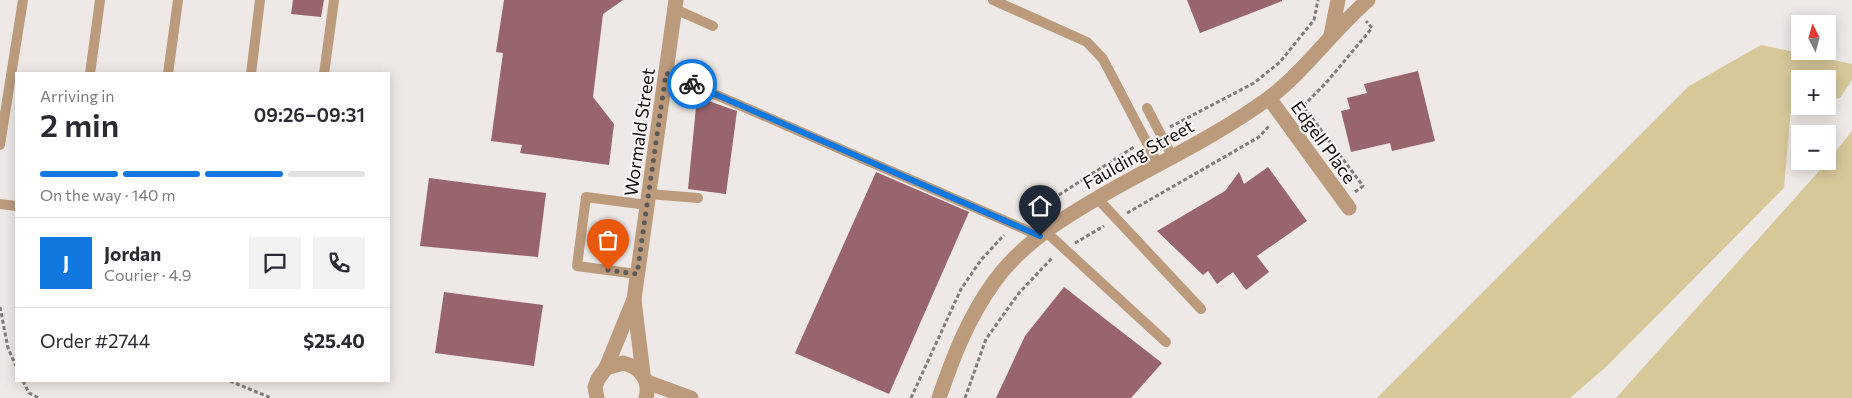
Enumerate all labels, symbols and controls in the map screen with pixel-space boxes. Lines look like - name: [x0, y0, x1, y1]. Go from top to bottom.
- north arrow: [1791, 15, 1836, 60]
- map controls: [1791, 15, 1836, 170]
- courier: [667, 59, 717, 109]
- street label: Wormald Street: [619, 66, 659, 198]
- icon: bike: [678, 70, 706, 98]
- button: +: [1791, 70, 1836, 115]
- text: Arriving in: [40, 86, 114, 105]
- street label: Edgell Place: [1287, 97, 1361, 187]
- text: 09:26–09:31: [254, 103, 365, 126]
- text: 2 min: [40, 104, 119, 144]
- street label: Faulding Street: [1079, 114, 1197, 194]
- button: −: [1791, 125, 1836, 170]
- text: On the way · 140 m: [40, 185, 175, 204]
- pin: [1019, 185, 1061, 236]
- icon: home: [1026, 192, 1054, 220]
- pin: [587, 219, 629, 270]
- icon: bag: [594, 226, 622, 254]
- button: chat: [249, 237, 301, 289]
- button: phone: [313, 237, 365, 289]
- text: Jordan: [104, 242, 161, 265]
- text: J: [63, 251, 69, 274]
- text: Courier · 4.9: [104, 265, 191, 284]
- text: Order #2744: [40, 329, 150, 352]
- text: $25.40: [303, 329, 365, 352]

